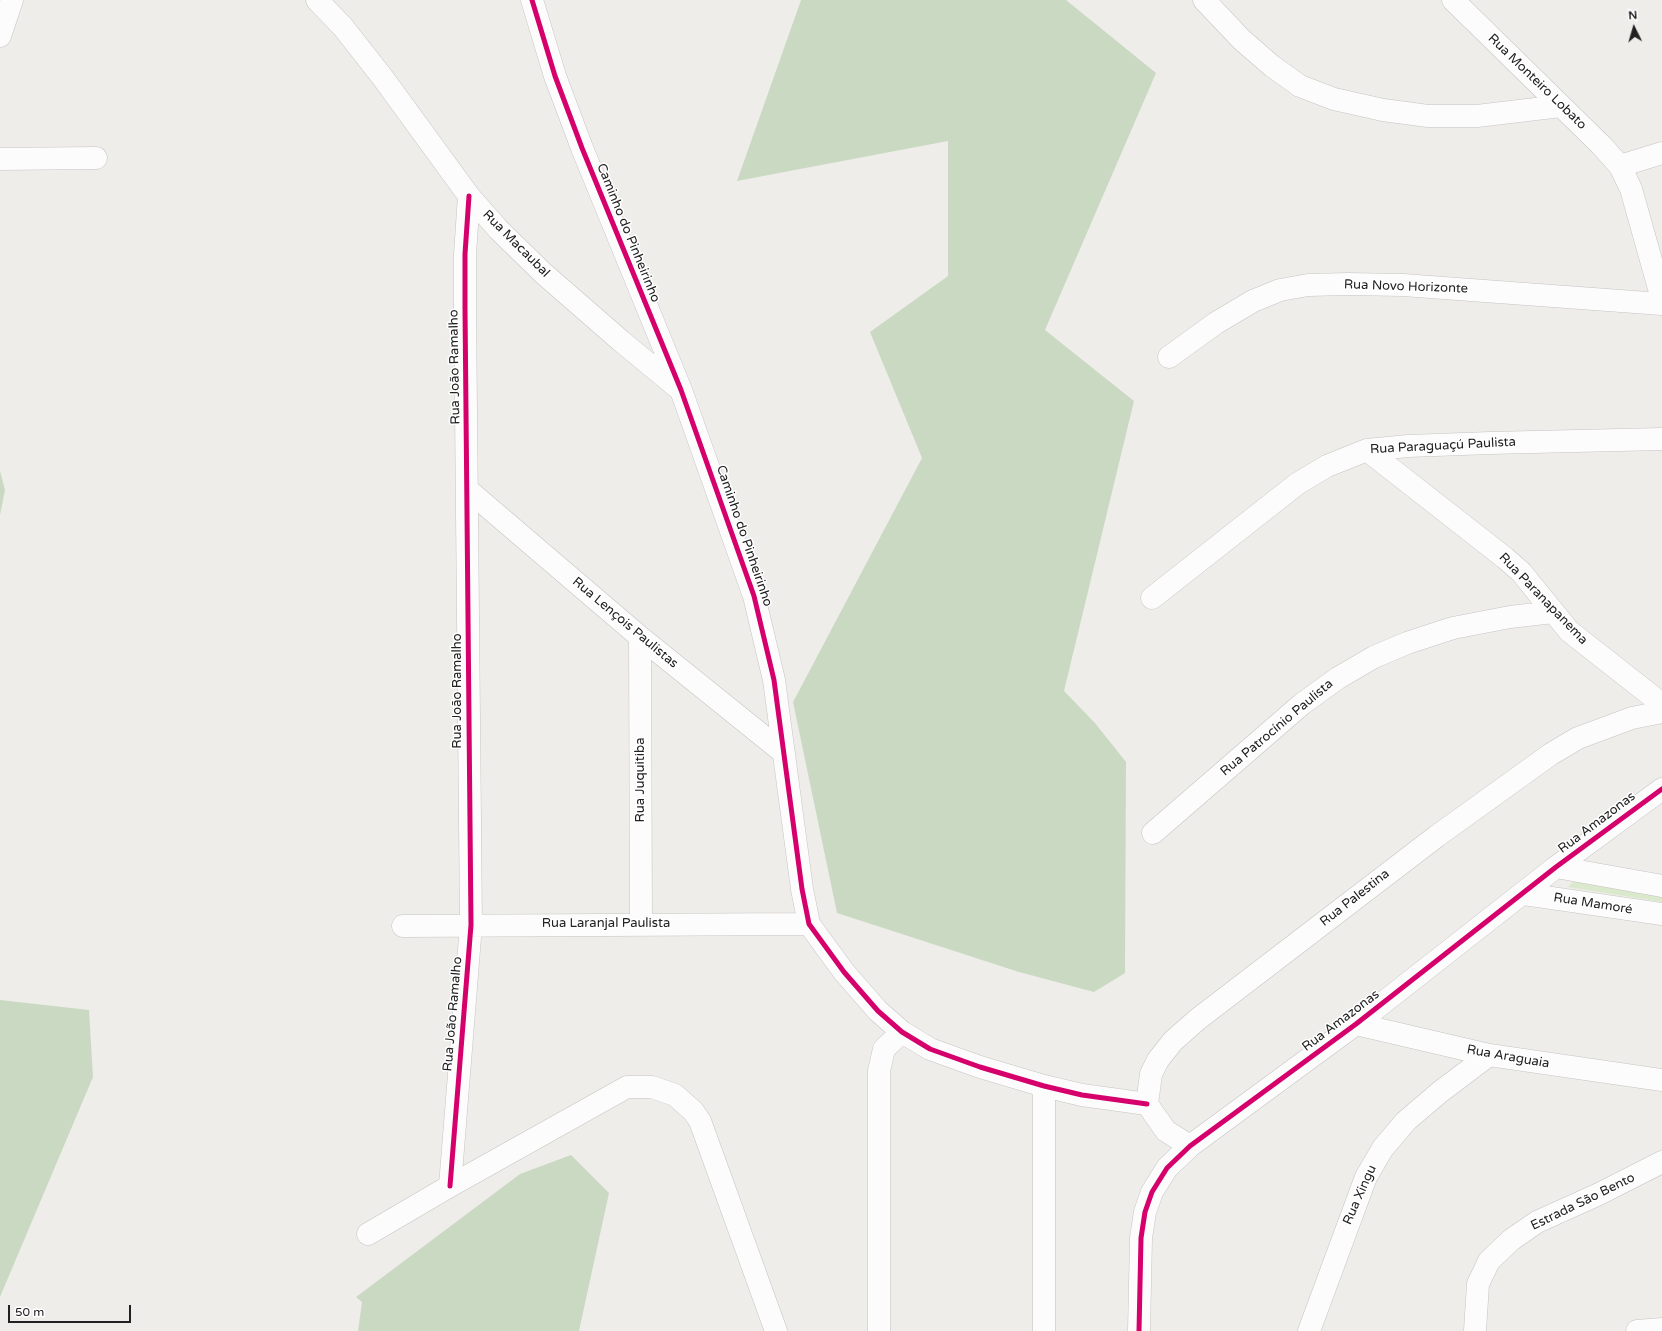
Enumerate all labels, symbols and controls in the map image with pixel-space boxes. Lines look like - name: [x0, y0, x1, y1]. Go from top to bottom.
- north arrow: [1614, 8, 1654, 48]
- text: N: [1628, 9, 1638, 22]
- street label: Rua Monteiro Lobato: [1484, 31, 1590, 133]
- street label: Caminho do Pinheirinho: [593, 161, 663, 305]
- street label: Rua Macaubal: [479, 207, 553, 281]
- street label: Rua Novo Horizonte: [1344, 277, 1468, 297]
- street label: Rua João Ramalho: [446, 309, 464, 425]
- street label: Rua Paraguaçú Paulista: [1370, 434, 1516, 458]
- street label: Caminho do Pinheirinho: [712, 463, 776, 609]
- street label: Rua Paranapanema: [1495, 550, 1591, 648]
- street label: Rua Lençois Paulistas: [569, 574, 681, 672]
- street label: Rua João Ramalho: [450, 633, 466, 749]
- street label: Rua Patrocínio Paulista: [1218, 676, 1336, 780]
- street label: Rua Juquitiba: [633, 738, 649, 822]
- street label: Rua Amazonas: [1555, 789, 1639, 857]
- street label: Rua Palestina: [1317, 866, 1393, 930]
- street label: Rua Mamoré: [1552, 890, 1634, 918]
- street label: Rua Laranjal Paulista: [542, 916, 670, 932]
- street label: Rua João Ramalho: [440, 956, 466, 1072]
- street label: Rua Amazonas: [1299, 987, 1383, 1055]
- street label: Rua Araguaia: [1465, 1042, 1551, 1072]
- street label: Rua Xingu: [1340, 1163, 1380, 1227]
- street label: Estrada São Bento: [1528, 1170, 1638, 1234]
- scale bar: [10, 1297, 133, 1323]
- text: 50 m: [15, 1305, 44, 1319]

